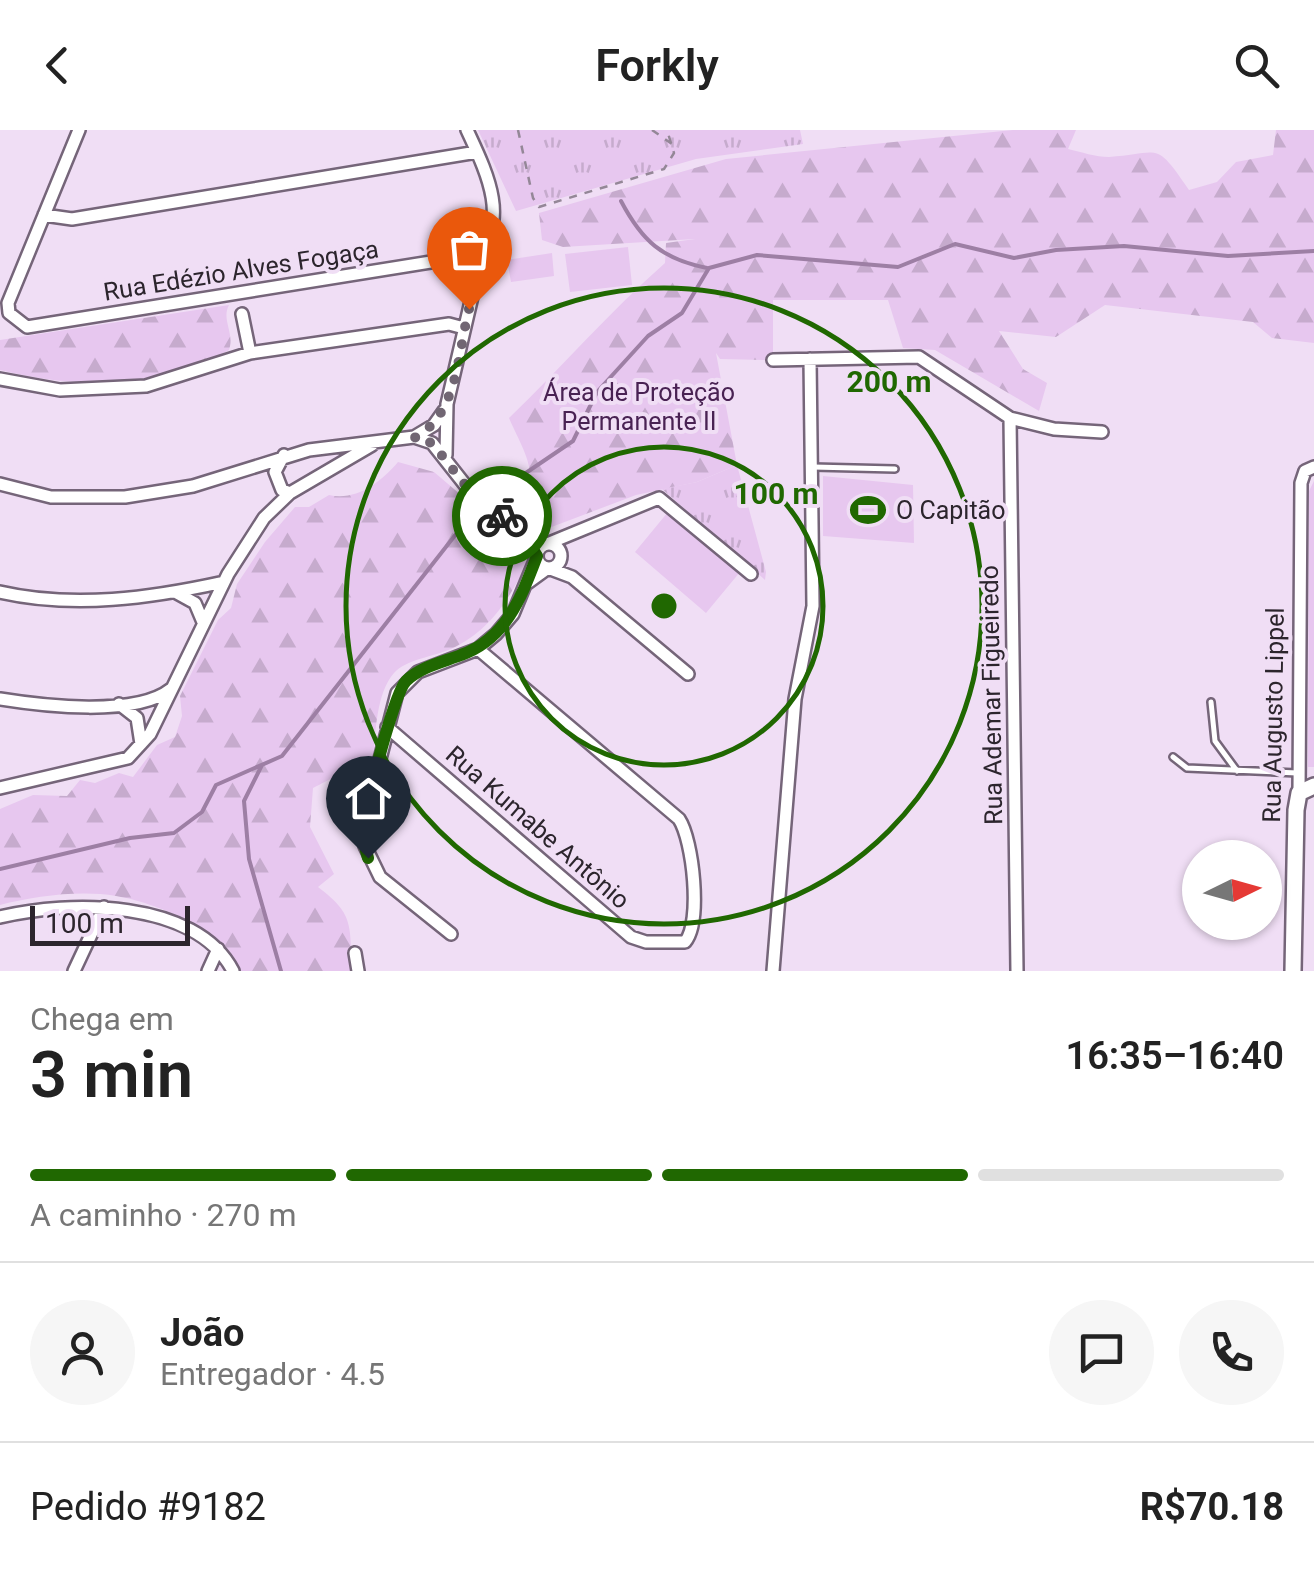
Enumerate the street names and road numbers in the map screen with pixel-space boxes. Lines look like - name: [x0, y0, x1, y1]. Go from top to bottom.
- street label: Rua Edézio Alves Fogaça: [101, 234, 381, 307]
- street label: Rua Ademar Figueiredo: [975, 565, 1008, 825]
- street label: Rua Augusto Lippel: [1257, 607, 1290, 823]
- street label: Rua Kumabe Antônio: [440, 740, 635, 915]

